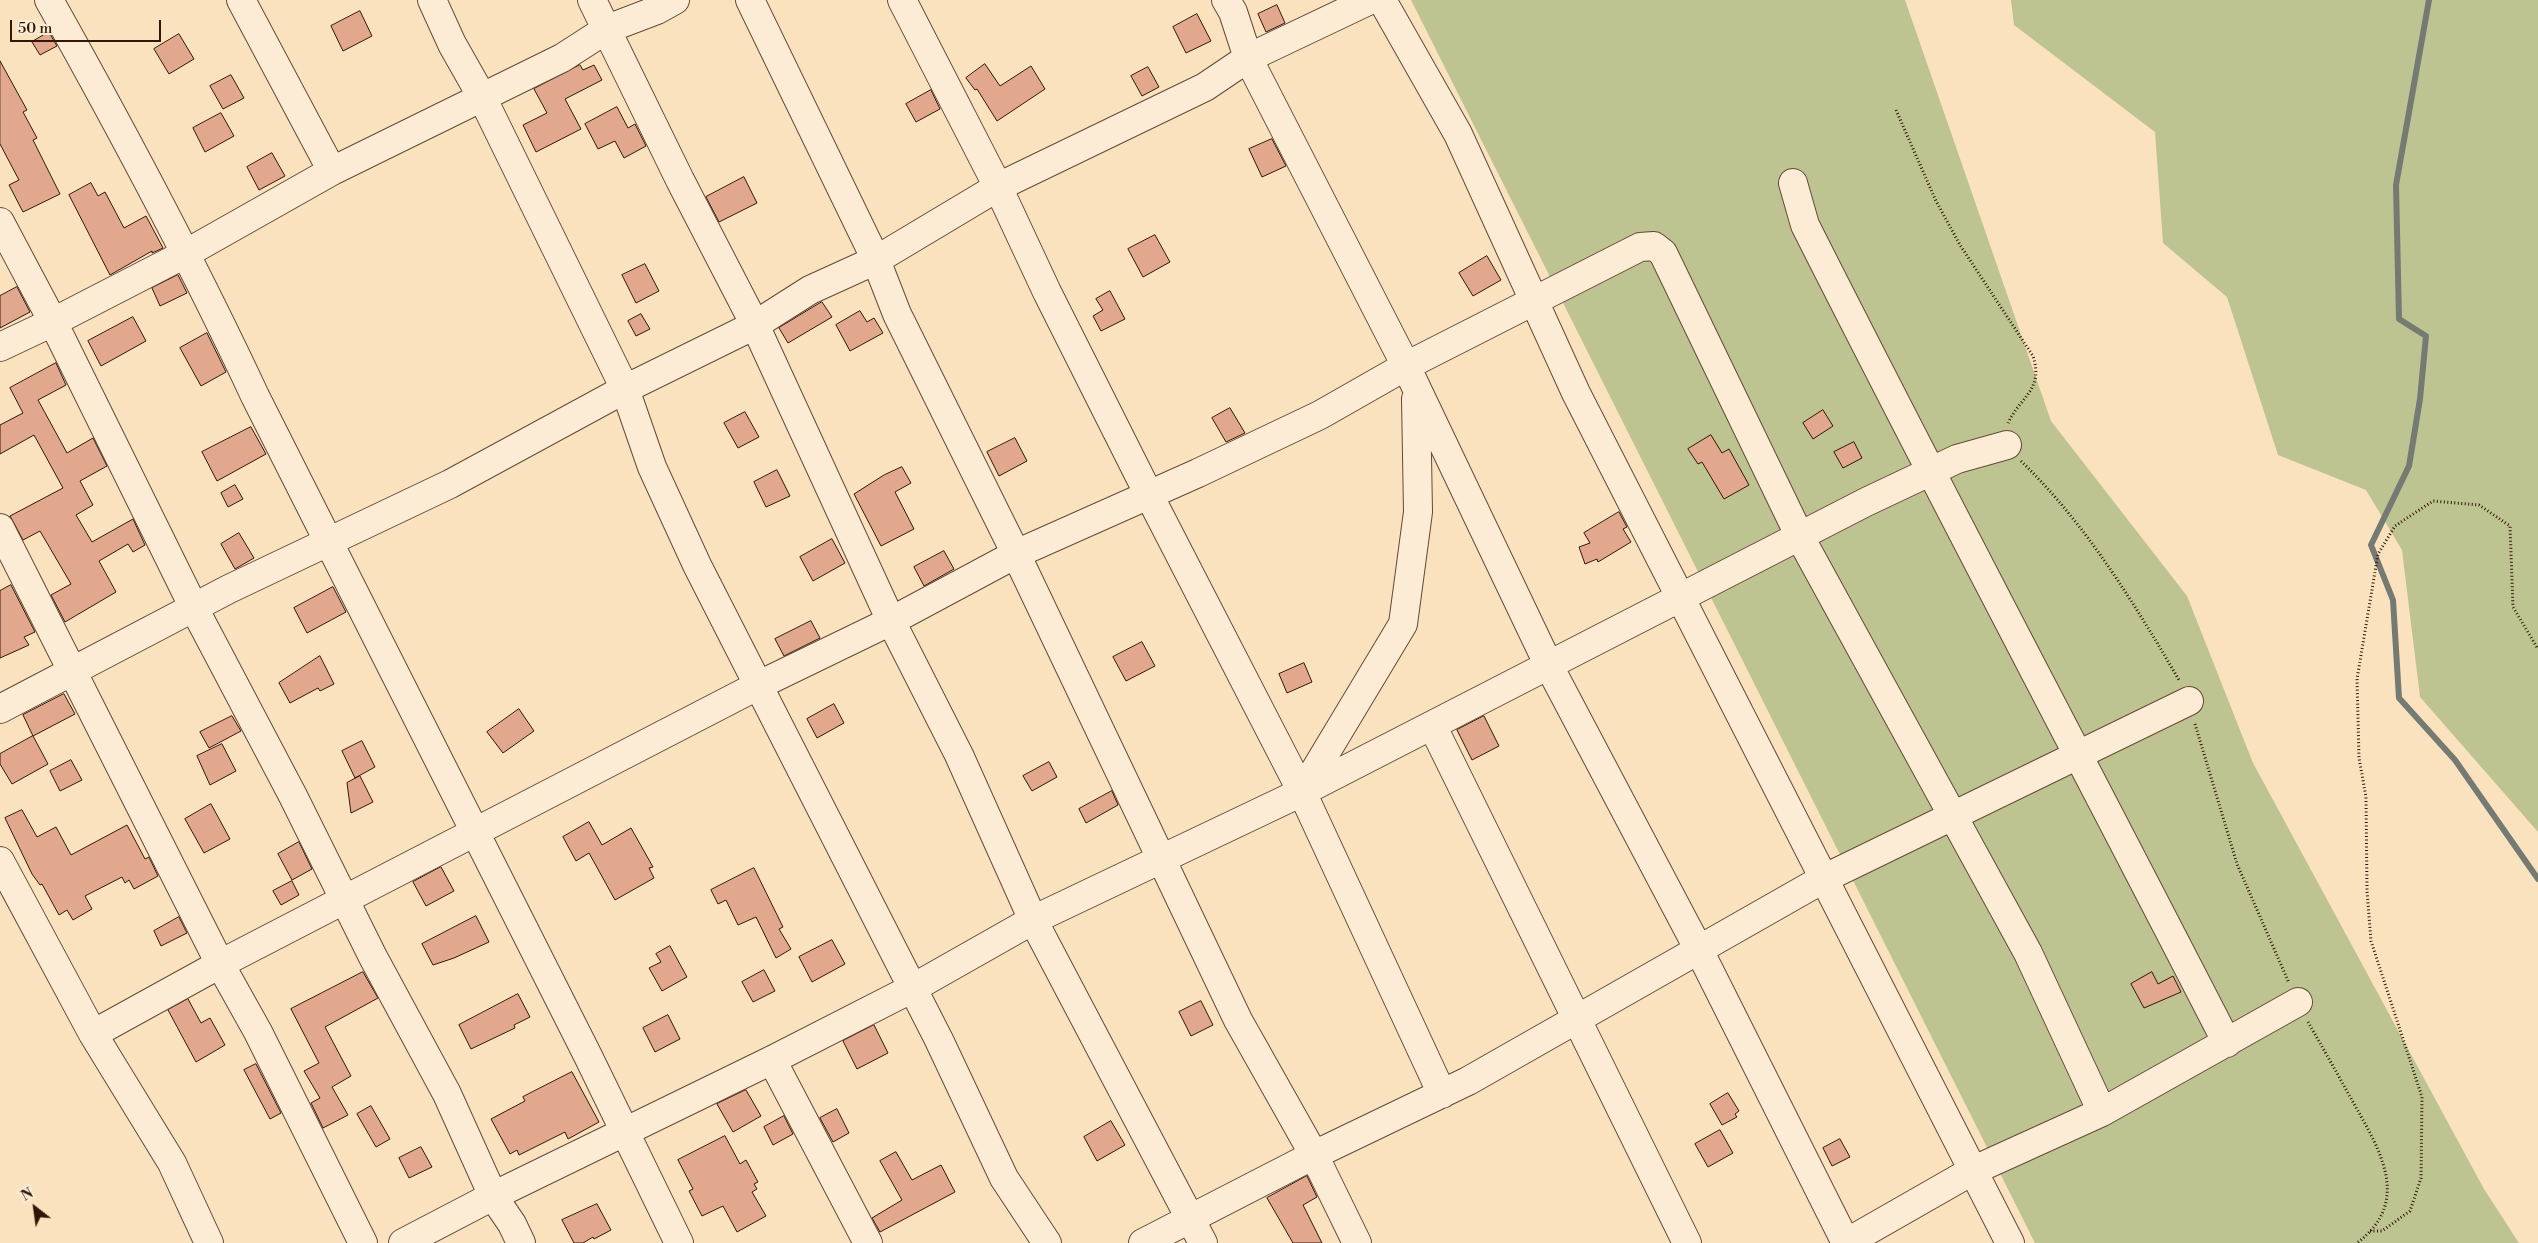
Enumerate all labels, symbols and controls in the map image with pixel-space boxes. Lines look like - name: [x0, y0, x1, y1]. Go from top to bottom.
- scale bar: [12, 10, 164, 42]
- text: 50 m: [18, 19, 52, 38]
- north arrow: [10, 1183, 60, 1233]
- text: N: [18, 1184, 37, 1206]

